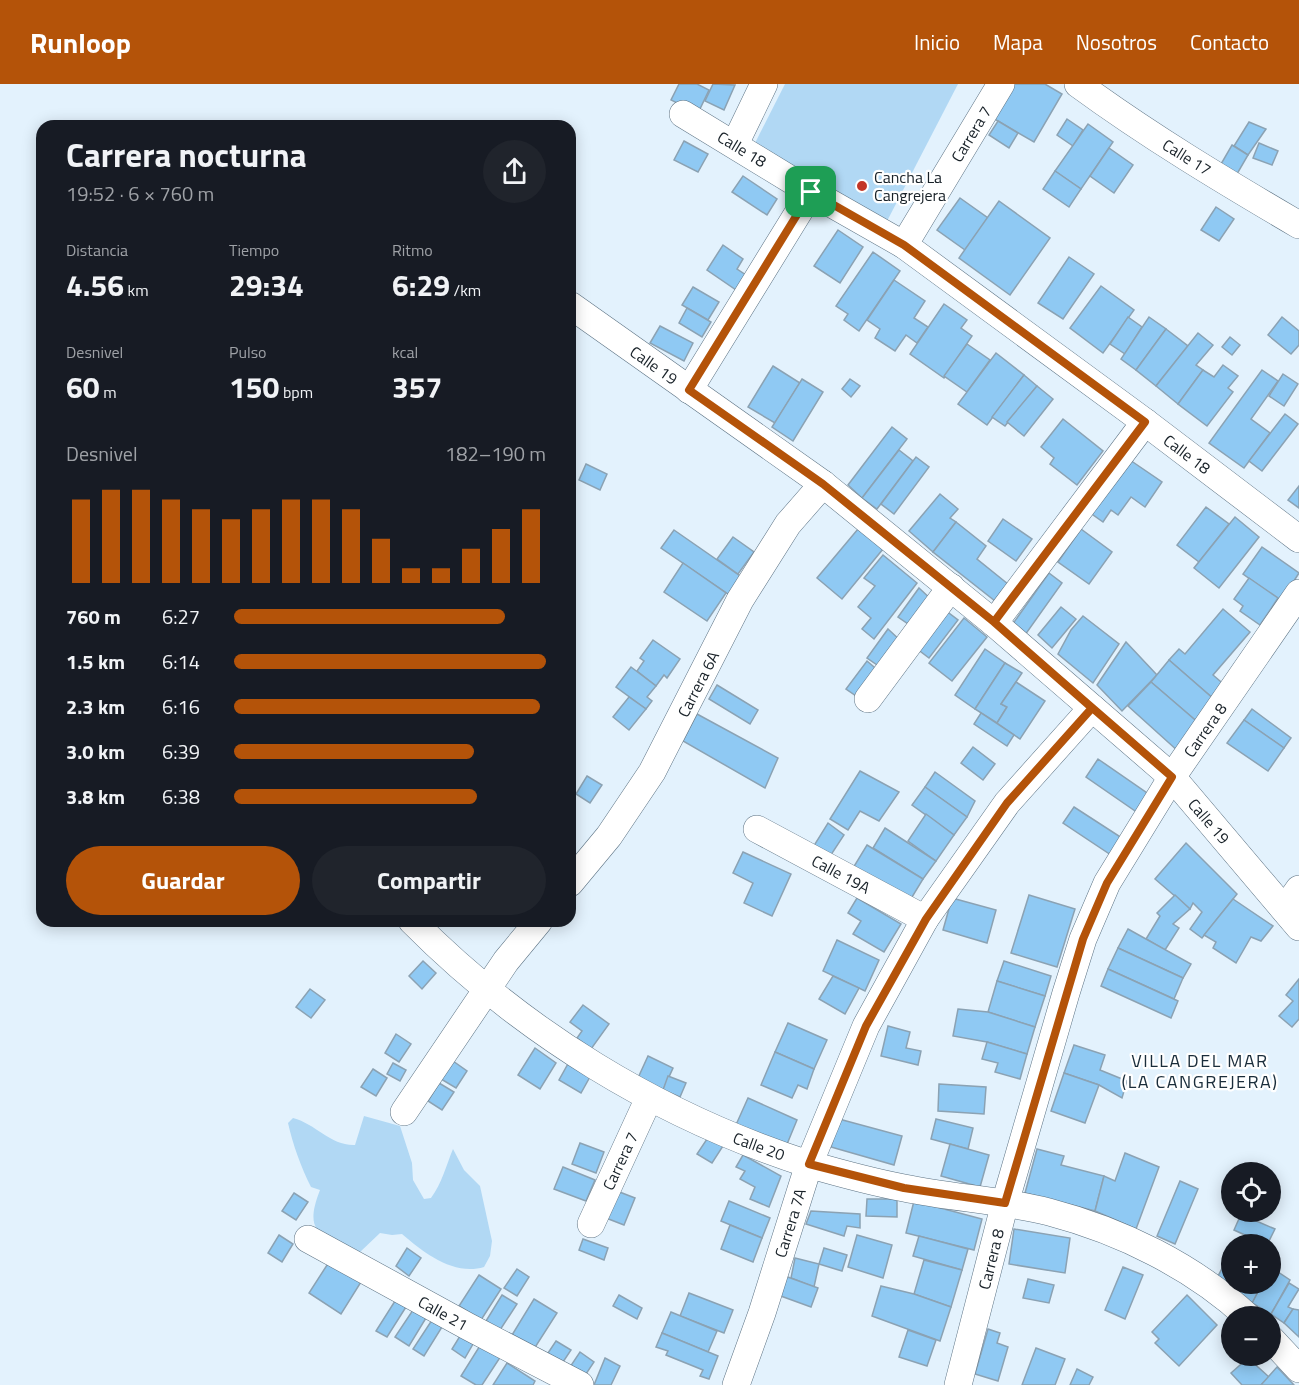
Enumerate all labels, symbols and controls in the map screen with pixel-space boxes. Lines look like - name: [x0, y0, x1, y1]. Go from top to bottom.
- text: Runloop: [30, 21, 131, 64]
- text: Inicio: [914, 26, 960, 58]
- text: Mapa: [993, 26, 1043, 58]
- text: Nosotros: [1076, 26, 1157, 58]
- text: Contacto: [1190, 26, 1269, 58]
- street label: Carrera 7: [945, 101, 997, 167]
- street label: Calle 18: [713, 125, 771, 173]
- text: Carrera nocturna: [66, 130, 307, 180]
- street label: Calle 17: [1158, 133, 1216, 181]
- button: share: [483, 140, 546, 203]
- place label: Cancha La Cangrejera: [874, 165, 946, 207]
- pin: [785, 166, 836, 217]
- icon: arrive: [794, 175, 827, 208]
- text: 19:52 · 6 × 760 m: [66, 178, 214, 209]
- marker: Cancha La Cangrejera: [855, 179, 869, 193]
- text: Distancia: [66, 238, 128, 262]
- text: Tiempo: [229, 238, 279, 262]
- text: Ritmo: [392, 238, 433, 262]
- text: 4.56: [66, 262, 124, 308]
- text: 29:34: [229, 262, 304, 308]
- text: 6:29: [392, 262, 450, 308]
- text: km: [124, 278, 149, 302]
- text: /km: [450, 278, 481, 302]
- text: Desnivel: [66, 340, 123, 364]
- text: Pulso: [229, 340, 267, 364]
- text: kcal: [392, 340, 418, 364]
- street label: Calle 19: [625, 340, 683, 390]
- text: 60: [66, 364, 100, 410]
- text: 150: [229, 364, 279, 410]
- text: 357: [392, 364, 442, 410]
- text: m: [100, 380, 117, 404]
- text: bpm: [279, 380, 313, 404]
- street label: Calle 18: [1158, 428, 1216, 480]
- text: Desnivel: [66, 438, 138, 469]
- text: 182–190 m: [445, 438, 546, 469]
- text: 760 m: [66, 601, 121, 632]
- text: 6:27: [162, 601, 200, 632]
- text: 1.5 km: [66, 646, 125, 677]
- text: 6:14: [162, 646, 200, 677]
- street label: Carrera 6A: [671, 646, 725, 721]
- text: 2.3 km: [66, 691, 125, 722]
- text: 6:16: [162, 691, 200, 722]
- street label: Carrera 8: [1177, 698, 1233, 762]
- text: 3.0 km: [66, 736, 125, 767]
- text: 6:39: [162, 736, 200, 767]
- text: 3.8 km: [66, 781, 125, 812]
- text: 6:38: [162, 781, 200, 812]
- street label: Calle 19: [1182, 793, 1236, 849]
- button: Guardar: [66, 846, 300, 915]
- button: Compartir: [312, 846, 546, 915]
- street label: Calle 19A: [807, 849, 875, 900]
- district label: VILLA DEL MAR (LA CANGREJERA): [1122, 1047, 1278, 1095]
- street label: Calle 20: [730, 1126, 788, 1166]
- street label: Carrera 7: [596, 1128, 644, 1194]
- map controls: [1221, 1162, 1281, 1366]
- button: locate: [1221, 1162, 1281, 1222]
- street label: Carrera 7A: [768, 1185, 812, 1261]
- street label: Carrera 8: [972, 1226, 1010, 1292]
- button: +: [1221, 1234, 1281, 1294]
- street label: Calle 21: [414, 1290, 472, 1336]
- button: −: [1221, 1306, 1281, 1366]

